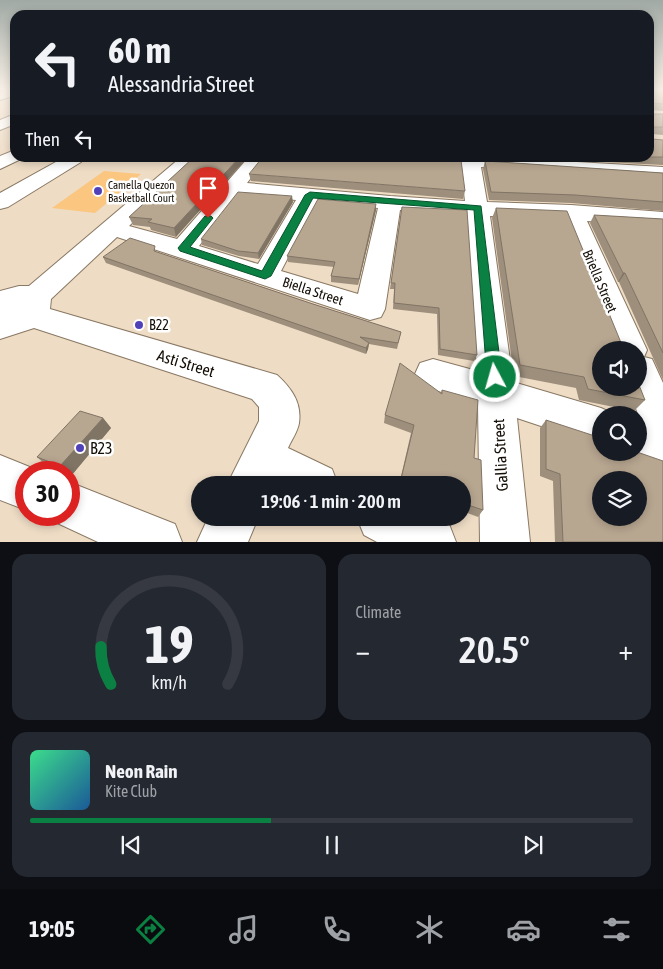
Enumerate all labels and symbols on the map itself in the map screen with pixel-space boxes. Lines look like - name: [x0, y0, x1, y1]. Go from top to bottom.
- pin: [187, 167, 229, 218]
- place label: Camella Quezon Basketball Court: [108, 179, 175, 204]
- marker: Camella Quezon Basketball Court: [92, 185, 104, 197]
- street label: Briella Street: [580, 247, 620, 315]
- street label: Biella Street: [281, 274, 345, 308]
- place label: B22: [149, 317, 169, 333]
- marker: B22: [133, 319, 145, 331]
- street label: Asti Street: [155, 346, 217, 380]
- position arrow: [468, 350, 520, 402]
- street label: Gallia Street: [489, 418, 511, 492]
- place label: B23: [90, 439, 113, 457]
- marker: B23: [74, 442, 86, 454]
- speed limit sign: 30: [15, 461, 80, 526]

